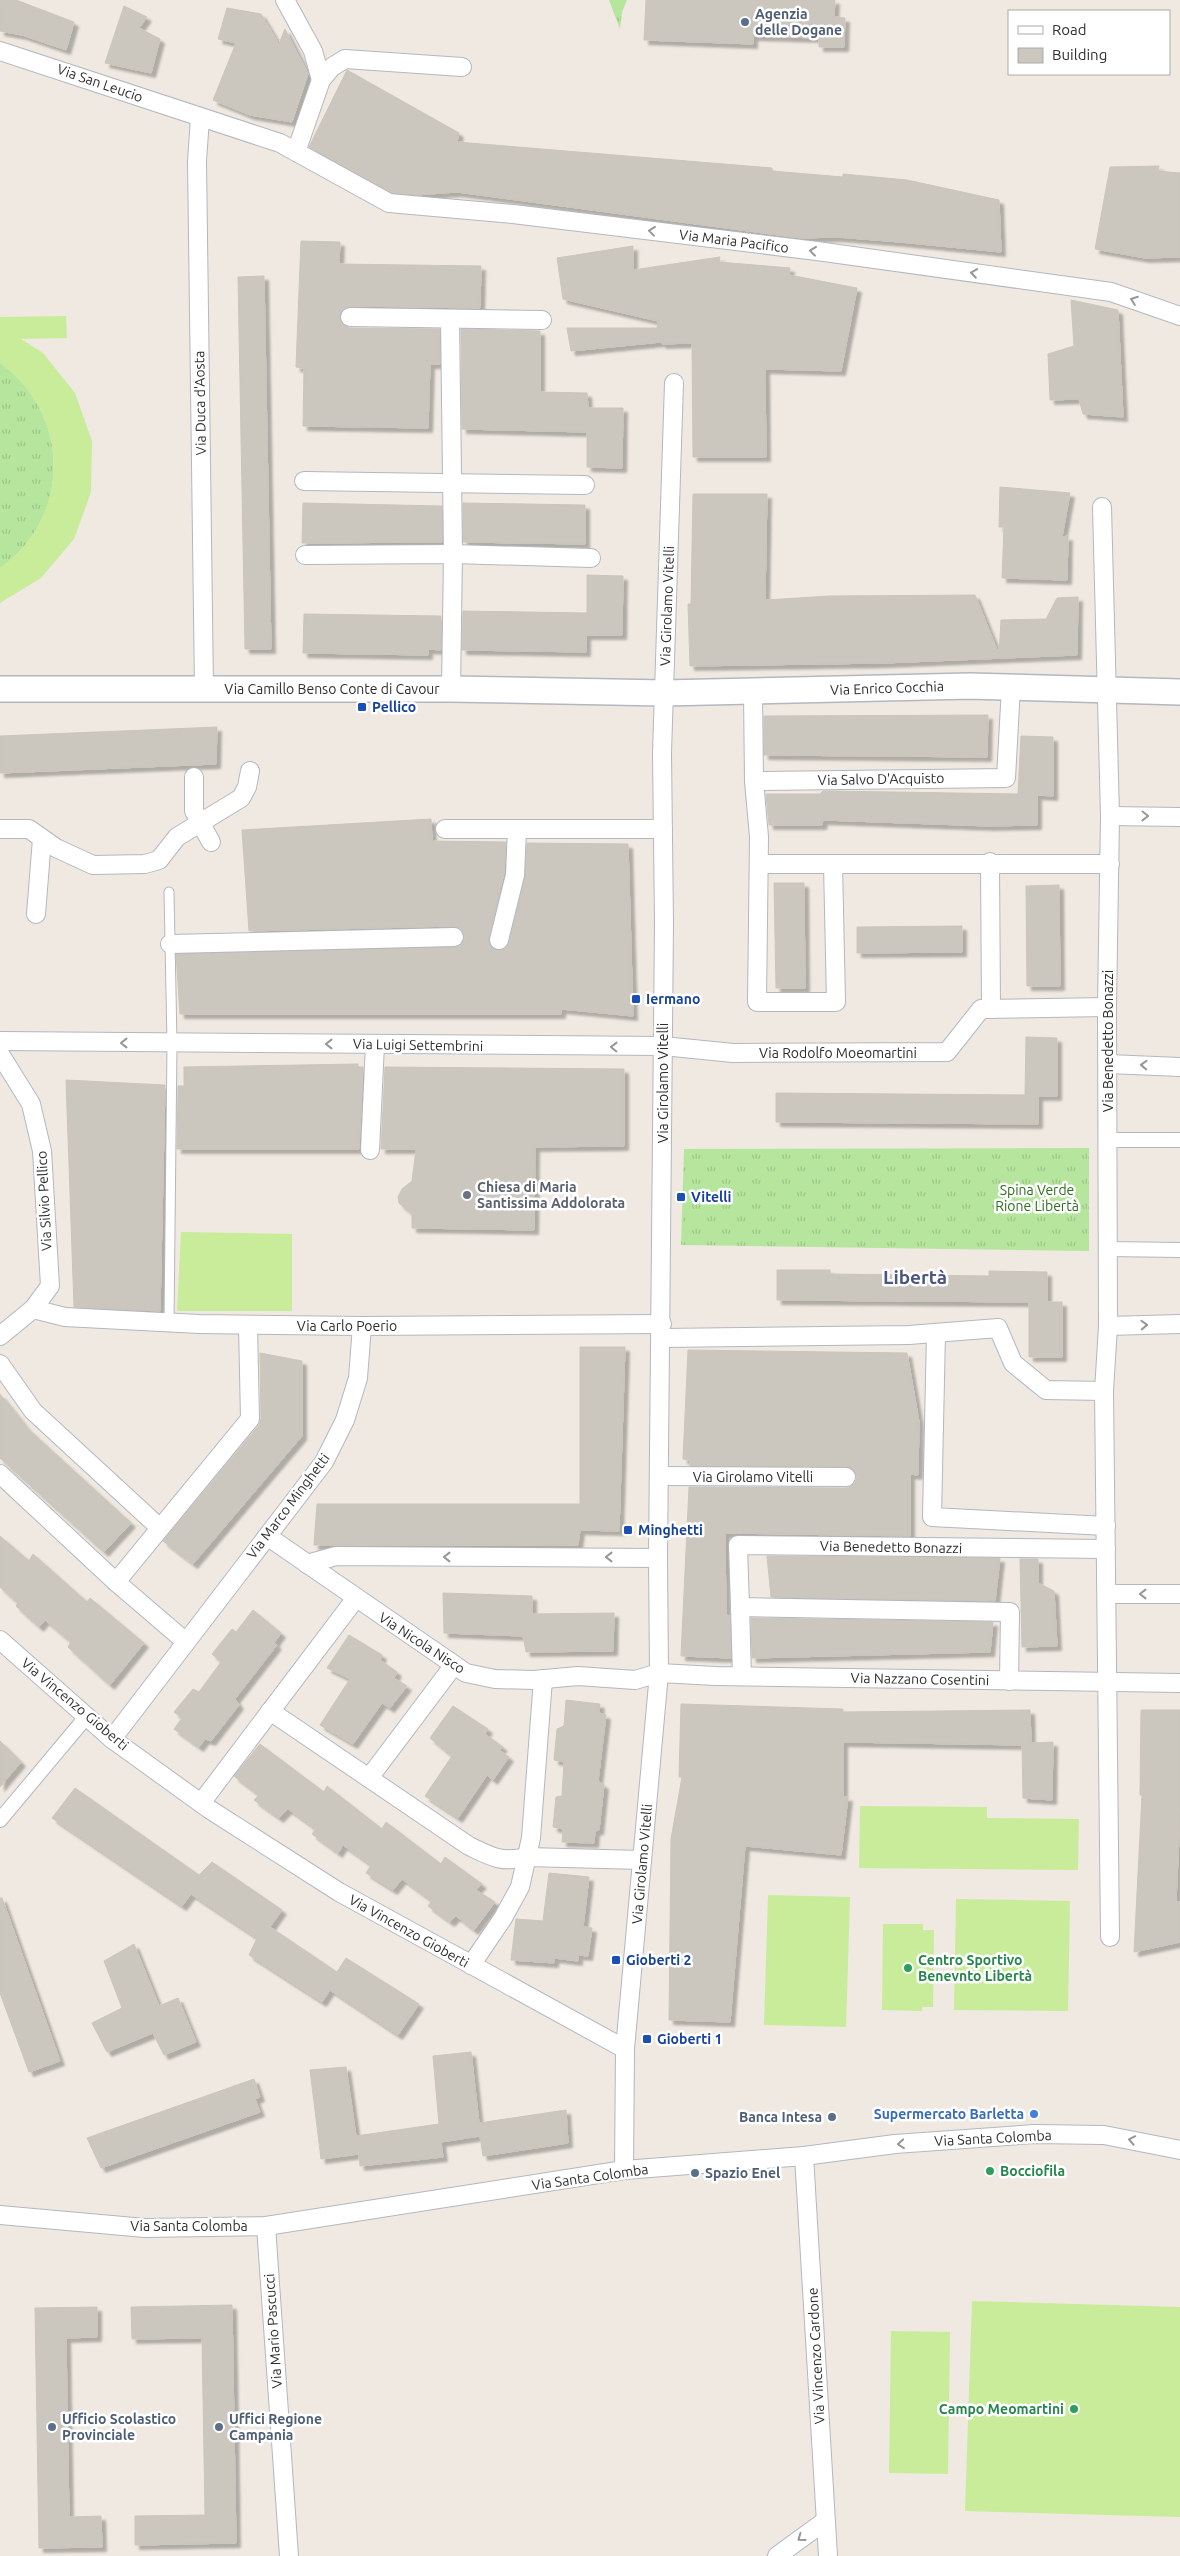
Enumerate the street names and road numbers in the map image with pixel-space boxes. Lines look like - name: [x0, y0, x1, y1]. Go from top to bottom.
- street label: Via San Leucio: [55, 61, 145, 105]
- street label: Via Maria Pacifico: [678, 226, 790, 256]
- street label: Via Duca d'Aosta: [191, 351, 209, 455]
- street label: Via Girolamo Vitelli: [657, 546, 677, 666]
- street label: Via Enrico Cocchia: [830, 678, 944, 698]
- street label: Via Camillo Benso Conte di Cavour: [224, 681, 440, 697]
- street label: Via Salvo D'Acquisto: [818, 770, 944, 788]
- street label: Via Benedetto Bonazzi: [1100, 970, 1116, 1112]
- street label: Via Girolamo Vitelli: [655, 1023, 671, 1143]
- street label: Via Luigi Settembrini: [353, 1036, 483, 1054]
- street label: Via Rodolfo Moeomartini: [759, 1045, 917, 1061]
- street label: Via Silvio Pellico: [33, 1150, 55, 1252]
- street label: Via Carlo Poerio: [297, 1318, 397, 1334]
- street label: Via Marco Minghetti: [243, 1450, 333, 1562]
- street label: Via Girolamo Vitelli: [693, 1469, 813, 1485]
- street label: Via Benedetto Bonazzi: [820, 1538, 962, 1556]
- street label: Via Nicola Nisco: [376, 1609, 468, 1677]
- street label: Via Vincenzo Gioberti: [18, 1655, 132, 1753]
- street label: Via Nazzano Cosentini: [851, 1670, 989, 1688]
- street label: Via Girolamo Vitelli: [629, 1803, 655, 1925]
- street label: Via Vincenzo Gioberti: [346, 1891, 472, 1971]
- street label: Via Santa Colomba: [934, 2127, 1052, 2149]
- street label: Via Santa Colomba: [531, 2161, 649, 2193]
- street label: Via Santa Colomba: [130, 2218, 248, 2234]
- street label: Via Mario Pascucci: [261, 2273, 285, 2389]
- street label: Via Vincenzo Cardone: [804, 2287, 828, 2425]

